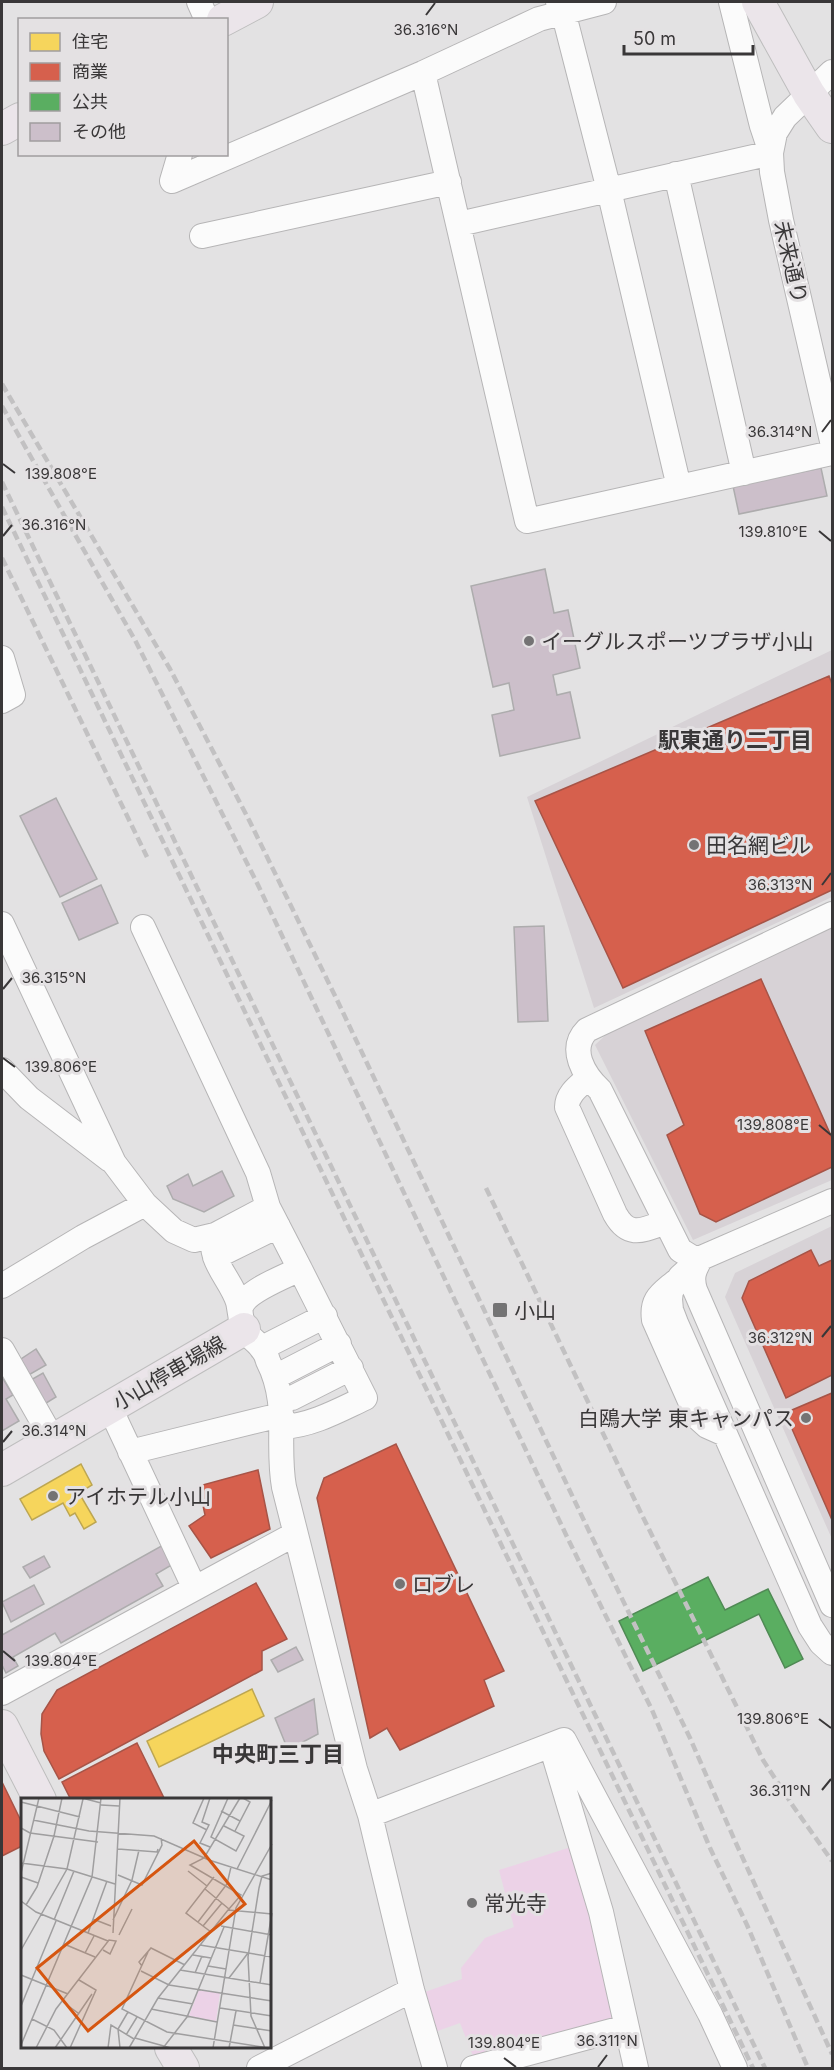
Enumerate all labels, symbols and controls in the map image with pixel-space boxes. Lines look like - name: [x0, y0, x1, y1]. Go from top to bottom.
- legend: [18, 18, 228, 156]
- scale bar: [624, 18, 753, 56]
- text: 36.316°N: [394, 20, 458, 39]
- text: 50 m: [633, 28, 676, 49]
- text: 住宅: [72, 31, 108, 52]
- text: 商業: [72, 61, 108, 82]
- text: 公共: [72, 91, 108, 112]
- text: その他: [72, 121, 126, 142]
- street label: 未来通り: [769, 218, 813, 306]
- text: 36.314°N: [748, 422, 812, 441]
- text: 139.808°E: [25, 464, 97, 483]
- text: 36.316°N: [22, 515, 86, 534]
- text: 139.810°E: [739, 522, 807, 541]
- place label: イーグルスポーツプラザ小山: [541, 629, 814, 654]
- marker: イーグルスポーツプラザ小山: [522, 634, 536, 648]
- district label: 駅東通り二丁目: [658, 727, 812, 753]
- place label: 田名網ビル: [706, 833, 811, 858]
- marker: 田名網ビル: [687, 838, 701, 852]
- text: 36.313°N: [748, 875, 812, 894]
- text: 36.315°N: [22, 968, 86, 987]
- text: 139.806°E: [25, 1057, 97, 1076]
- text: 139.808°E: [737, 1115, 809, 1134]
- place label: 小山: [514, 1298, 556, 1323]
- marker: 小山: [491, 1301, 509, 1319]
- text: 36.312°N: [748, 1328, 812, 1347]
- street label: 小山停車場線: [108, 1331, 230, 1415]
- place label: 白鴎大学 東キャンパス: [578, 1406, 794, 1431]
- marker: 白鴎大学 東キャンパス: [799, 1411, 813, 1425]
- text: 36.314°N: [22, 1421, 86, 1440]
- place label: アイホテル小山: [65, 1484, 211, 1509]
- marker: アイホテル小山: [46, 1489, 60, 1503]
- place label: ロブレ: [412, 1572, 475, 1597]
- marker: ロブレ: [393, 1577, 407, 1591]
- text: 139.804°E: [25, 1651, 97, 1670]
- text: 139.806°E: [737, 1709, 809, 1728]
- district label: 中央町三丁目: [212, 1741, 344, 1767]
- text: 36.311°N: [749, 1781, 811, 1800]
- inset map: [21, 1798, 272, 2049]
- place label: 常光寺: [484, 1891, 547, 1916]
- marker: 常光寺: [465, 1896, 479, 1910]
- text: 36.311°N: [576, 2031, 638, 2050]
- text: 139.804°E: [468, 2033, 540, 2052]

